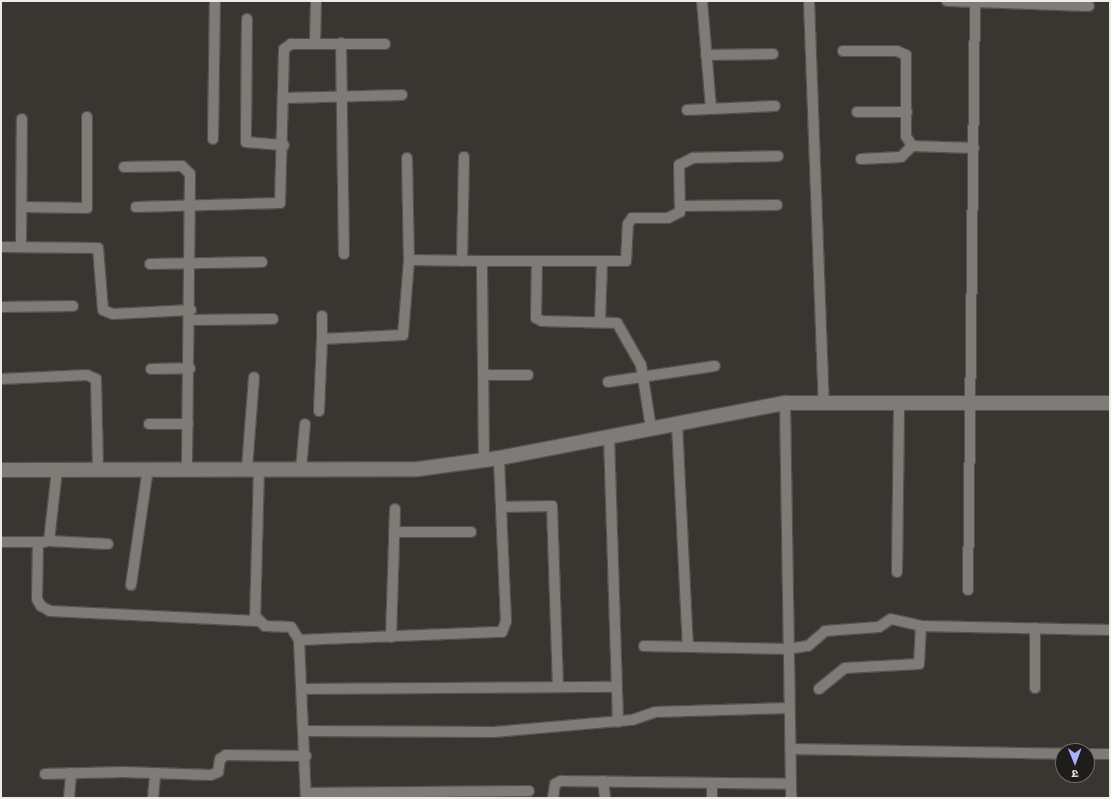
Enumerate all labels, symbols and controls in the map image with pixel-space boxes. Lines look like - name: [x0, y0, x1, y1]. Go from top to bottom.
- north arrow: [1055, 743, 1095, 783]
- text: उ: [1072, 767, 1079, 781]

